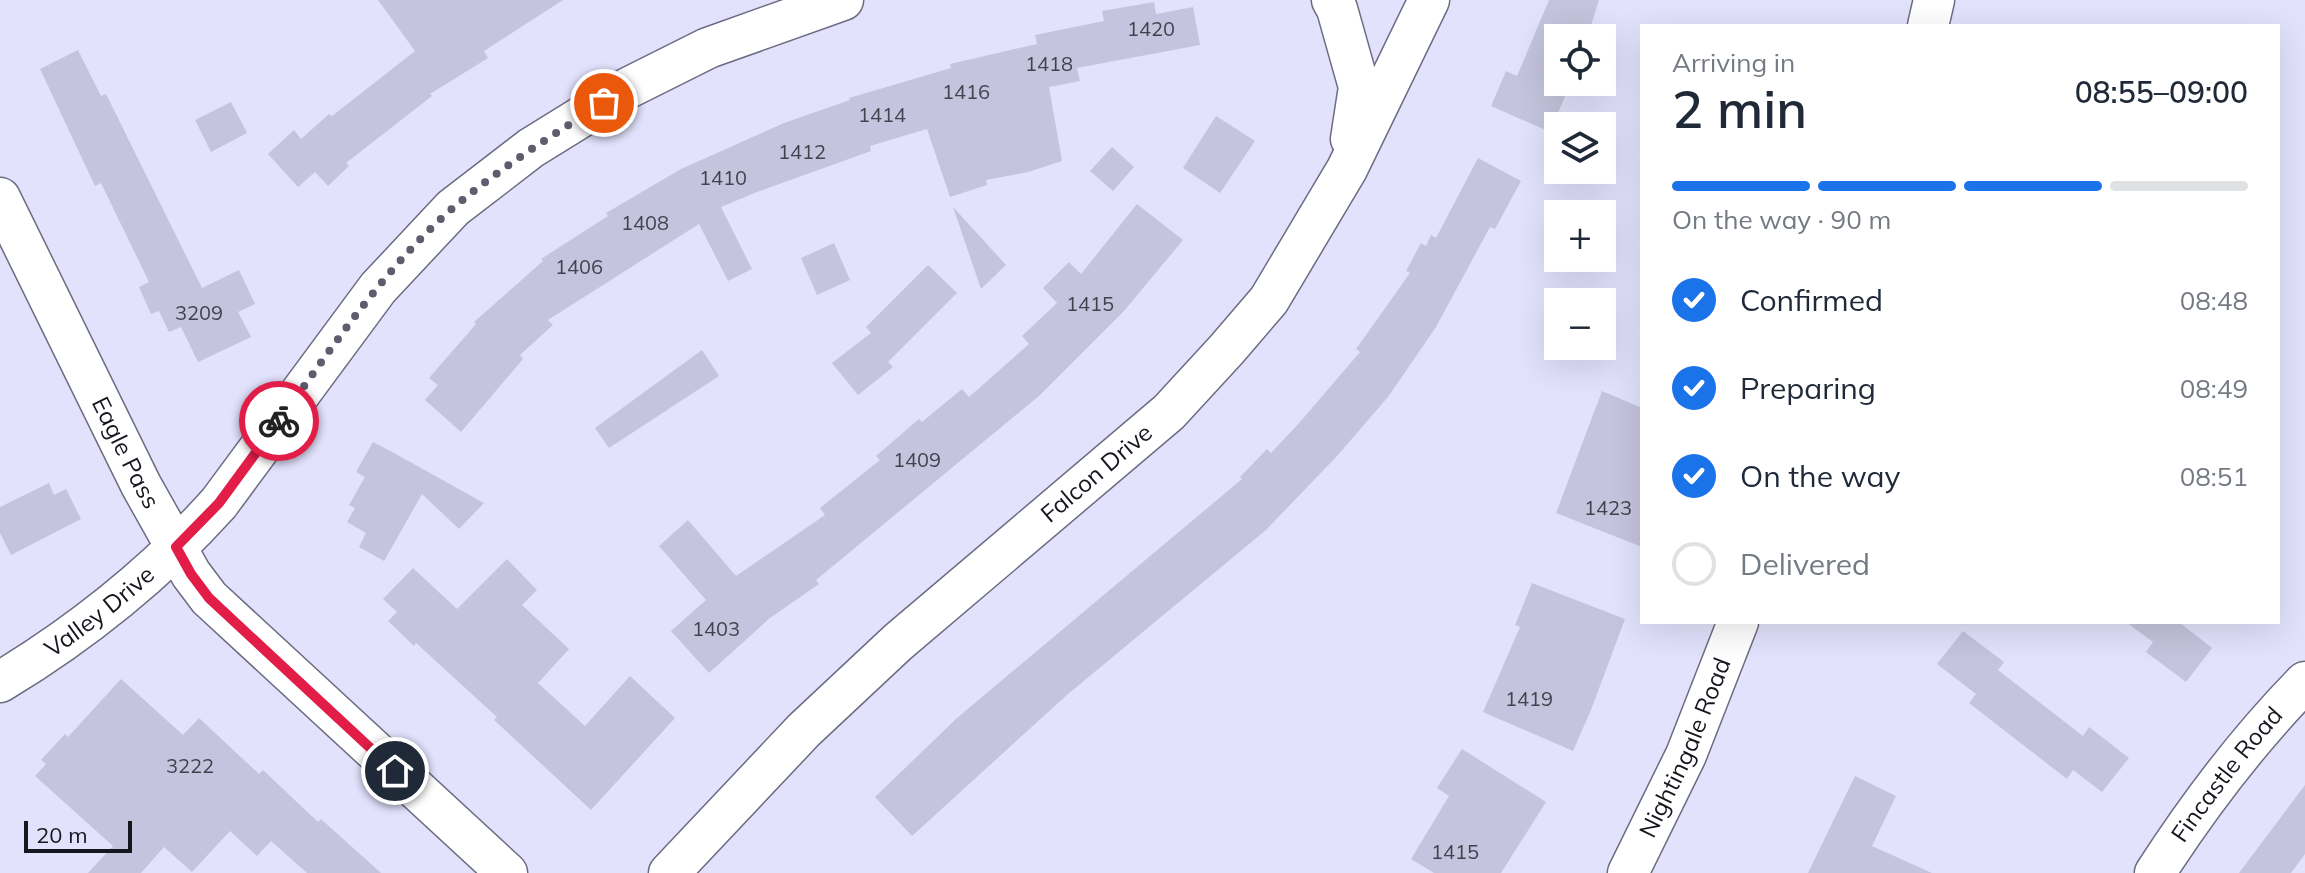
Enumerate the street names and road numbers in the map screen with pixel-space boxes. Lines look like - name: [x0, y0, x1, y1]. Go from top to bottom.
- street label: Eagle Pass: [86, 391, 167, 513]
- street label: Falcon Drive: [1034, 417, 1158, 528]
- street label: Valley Drive: [38, 559, 160, 663]
- street label: Nightingale Road: [1632, 653, 1737, 842]
- street label: Fincastle Road: [2164, 700, 2288, 847]

